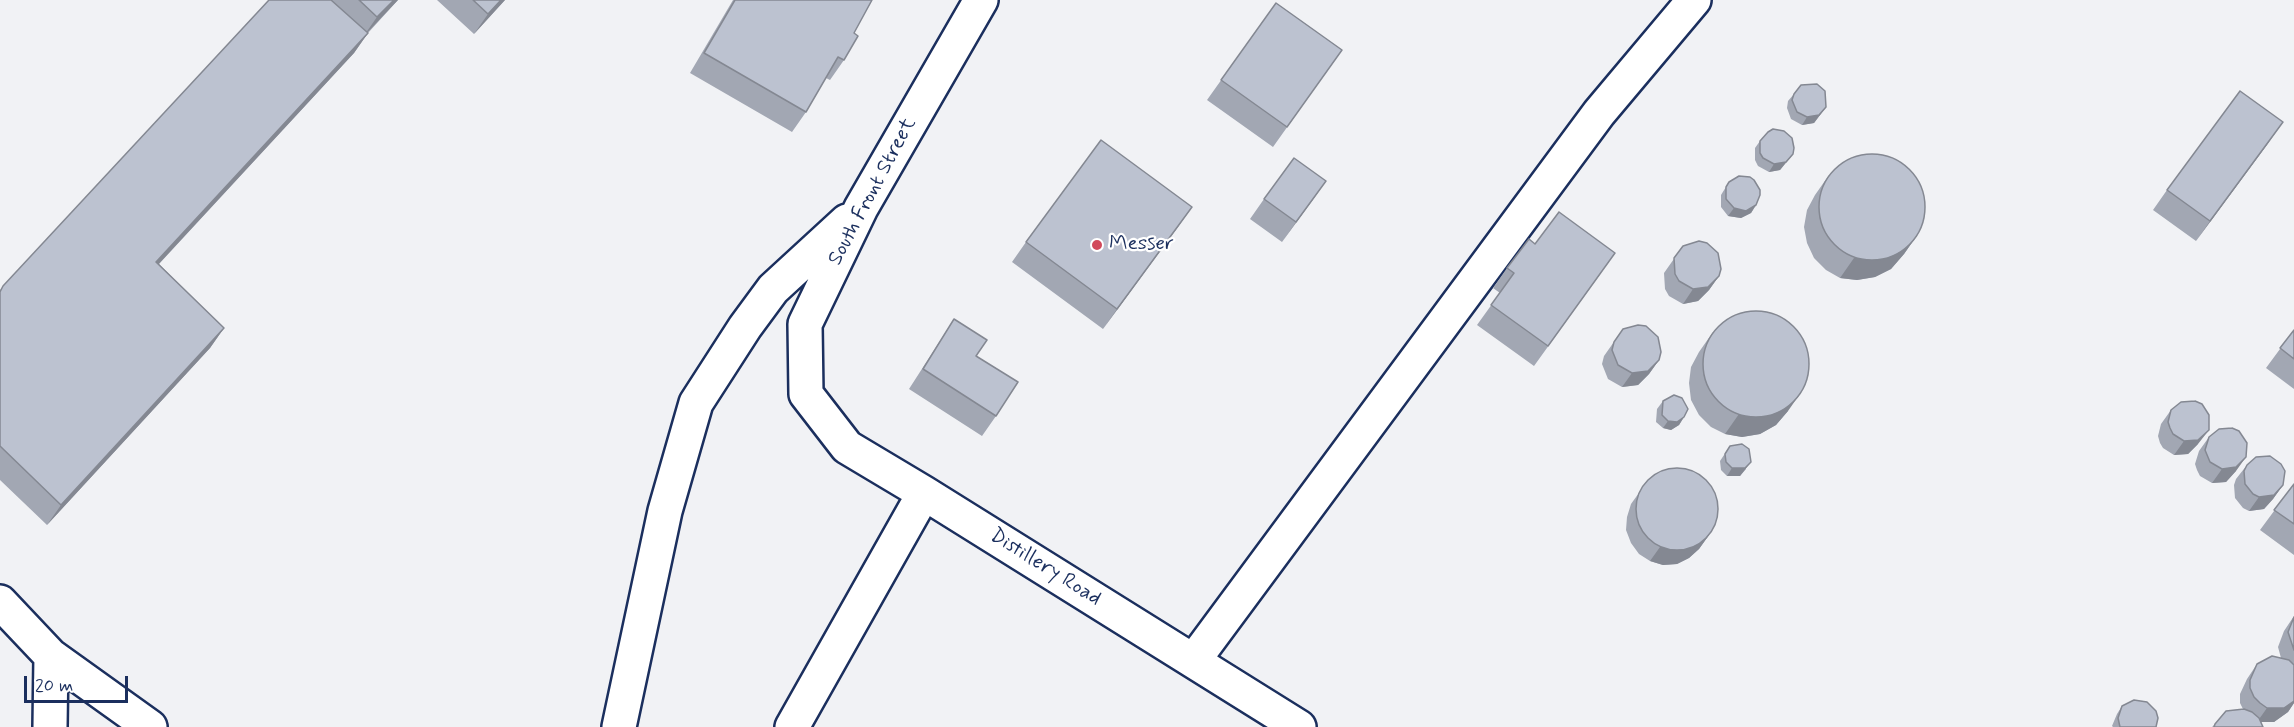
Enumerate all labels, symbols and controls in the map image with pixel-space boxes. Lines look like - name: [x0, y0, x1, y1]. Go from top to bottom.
- street label: South Front Street: [824, 114, 922, 270]
- place label: Messer: [1109, 232, 1174, 258]
- marker: Messer: [1090, 238, 1104, 252]
- street label: Distillery Road: [985, 524, 1105, 612]
- scale bar: [27, 664, 130, 702]
- text: 20 m: [35, 674, 73, 698]

